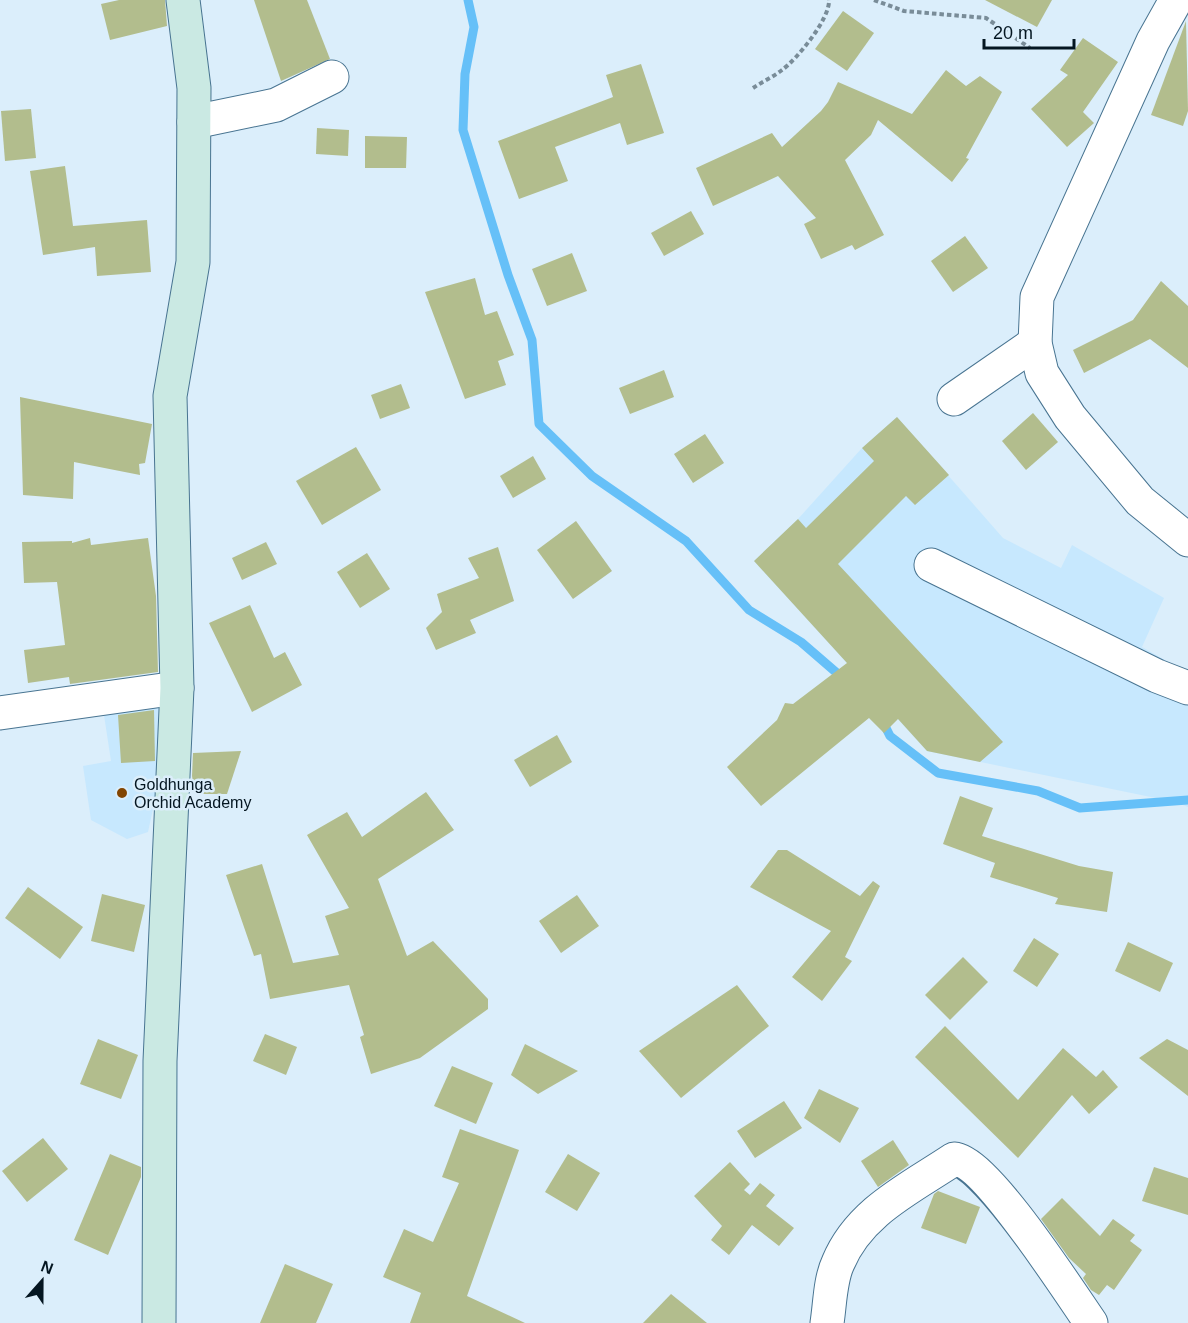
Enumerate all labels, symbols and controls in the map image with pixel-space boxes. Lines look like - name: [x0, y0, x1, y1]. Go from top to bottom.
- scale bar: [984, 12, 1074, 50]
- text: 20 m: [993, 23, 1033, 43]
- place label: Goldhunga Orchid Academy: [134, 776, 251, 811]
- marker: Goldhunga Orchid Academy: [115, 786, 129, 800]
- north arrow: [12, 1251, 72, 1311]
- text: N: [39, 1257, 56, 1277]

